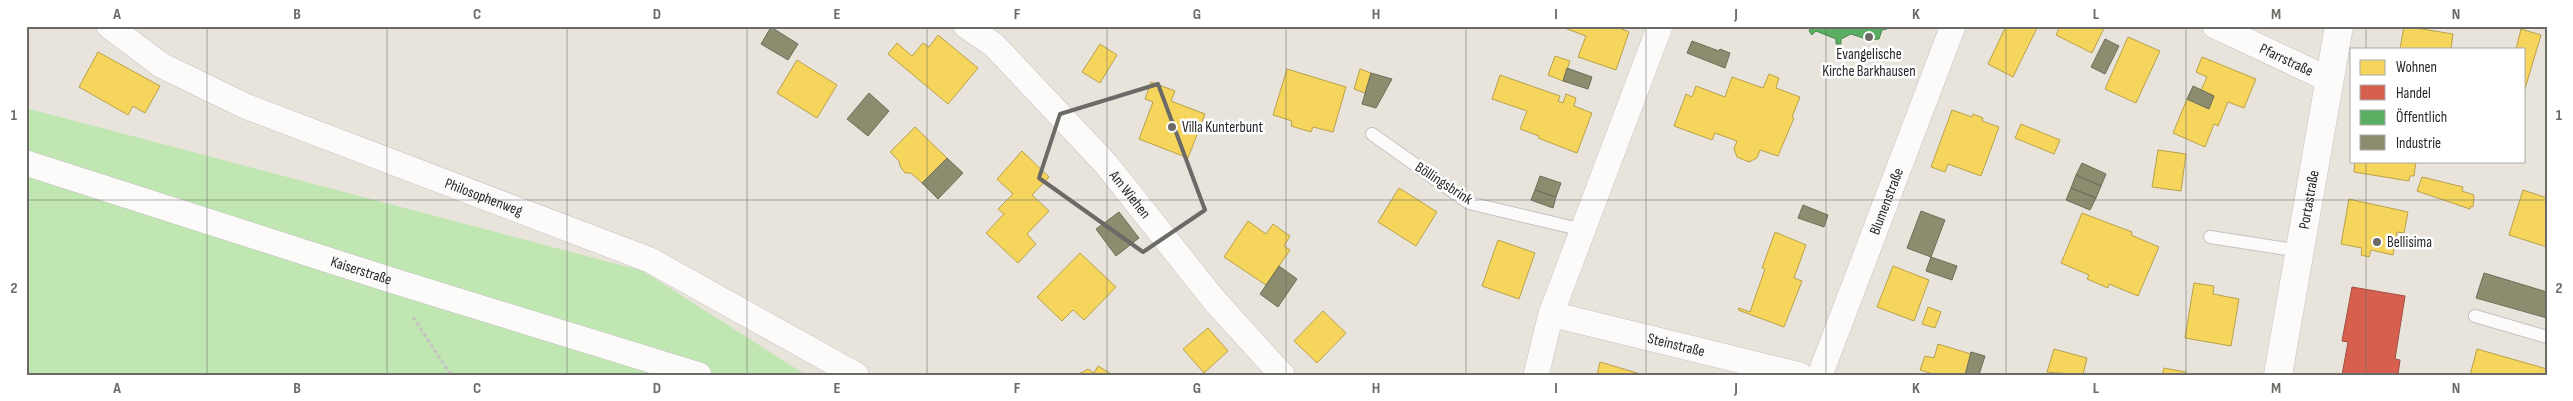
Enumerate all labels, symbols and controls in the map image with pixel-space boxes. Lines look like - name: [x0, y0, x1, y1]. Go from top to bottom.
- text: A: [112, 5, 121, 24]
- text: B: [293, 5, 301, 24]
- text: C: [473, 5, 481, 24]
- text: D: [653, 5, 661, 24]
- text: E: [834, 5, 841, 24]
- text: F: [1014, 5, 1021, 24]
- text: G: [1193, 5, 1201, 24]
- text: H: [1372, 5, 1380, 24]
- text: I: [1554, 5, 1558, 24]
- text: J: [1733, 5, 1738, 24]
- text: K: [1912, 5, 1920, 24]
- text: L: [2093, 5, 2100, 24]
- text: M: [2271, 5, 2281, 24]
- text: N: [2452, 5, 2460, 24]
- marker: Evangelische Kirche Barkhausen: [1863, 31, 1875, 43]
- street label: Pfarrstraße: [2256, 39, 2316, 81]
- place label: Evangelische Kirche Barkhausen: [1822, 45, 1916, 81]
- legend: [2350, 48, 2526, 162]
- text: Wohnen: [2396, 58, 2437, 77]
- text: Handel: [2396, 84, 2431, 103]
- text: 1: [11, 106, 18, 125]
- text: 1: [2556, 106, 2563, 125]
- text: Öffentlich: [2396, 108, 2447, 127]
- place label: Villa Kunterbunt: [1182, 118, 1263, 137]
- marker: Villa Kunterbunt: [1166, 121, 1178, 133]
- text: Industrie: [2396, 134, 2441, 153]
- street label: Böllingsbrink: [1411, 158, 1476, 209]
- street label: Blumenstraße: [1865, 165, 1908, 237]
- street label: Am Wiehen: [1104, 166, 1155, 223]
- street label: Portastraße: [2295, 169, 2324, 231]
- street label: Philosophenweg: [442, 174, 525, 221]
- place label: Bellisima: [2387, 233, 2432, 252]
- marker: Bellisima: [2371, 236, 2383, 248]
- street label: Kaiserstraße: [328, 252, 394, 290]
- text: 2: [10, 279, 18, 298]
- text: 2: [2555, 279, 2563, 298]
- street label: Steinstraße: [1646, 329, 1707, 361]
- text: A: [112, 379, 121, 398]
- text: B: [293, 379, 301, 398]
- text: C: [473, 379, 481, 398]
- text: D: [653, 379, 661, 398]
- text: E: [834, 379, 841, 398]
- text: F: [1014, 379, 1021, 398]
- text: G: [1193, 379, 1201, 398]
- text: H: [1372, 379, 1380, 398]
- text: I: [1554, 379, 1558, 398]
- text: J: [1733, 379, 1738, 398]
- text: K: [1912, 379, 1920, 398]
- text: L: [2093, 379, 2100, 398]
- text: M: [2271, 379, 2281, 398]
- text: N: [2452, 379, 2460, 398]

